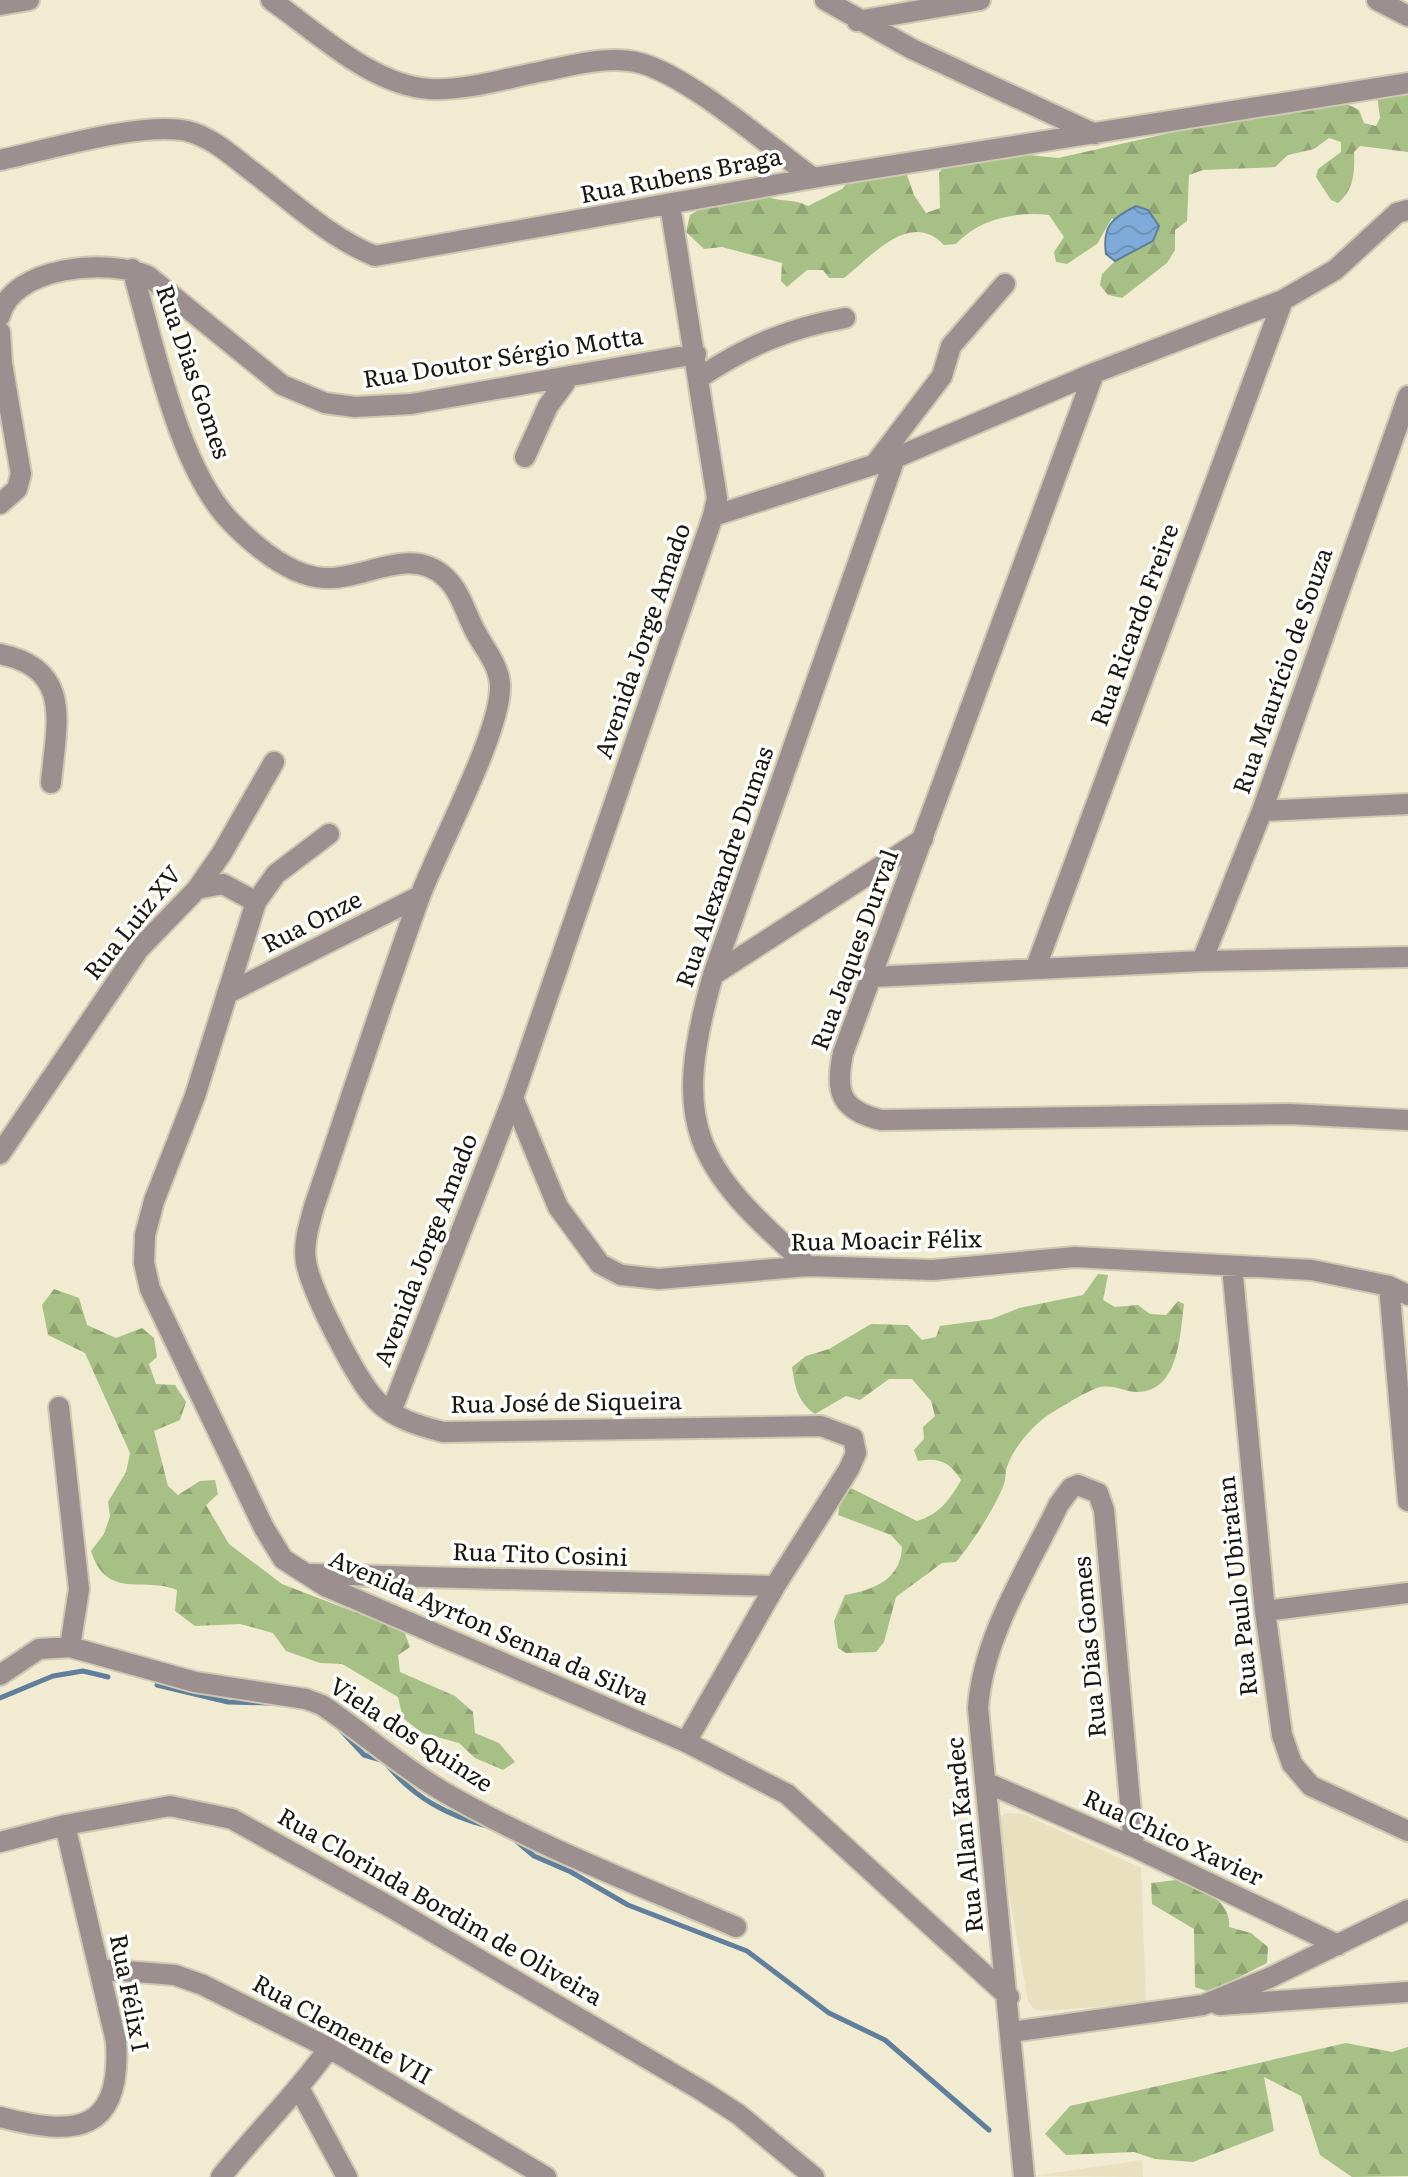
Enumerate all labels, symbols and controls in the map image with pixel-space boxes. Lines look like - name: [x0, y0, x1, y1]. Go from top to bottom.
- street label: Rua Rubens Braga: [577, 137, 784, 210]
- street label: Rua Dias Gomes: [149, 279, 242, 463]
- street label: Rua Doutor Sérgio Motta: [360, 316, 645, 395]
- street label: Avenida Jorge Amado: [584, 518, 697, 763]
- street label: Rua Ricardo Freire: [1080, 518, 1186, 730]
- street label: Rua Maurício de Souza: [1222, 542, 1339, 798]
- street label: Rua Alexandre Dumas: [665, 741, 780, 991]
- street label: Rua Jaques Durval: [800, 844, 905, 1054]
- street label: Rua Luiz XV: [74, 856, 188, 986]
- street label: Rua Onze: [255, 880, 367, 960]
- street label: Avenida Jorge Amado: [363, 1127, 484, 1371]
- street label: Rua Moacir Félix: [790, 1219, 982, 1258]
- street label: Rua José de Siqueira: [450, 1381, 682, 1420]
- street label: Rua Paulo Ubiratan: [1207, 1474, 1264, 1698]
- street label: Rua Tito Cosini: [452, 1532, 628, 1573]
- street label: Avenida Ayrton Senna da Silva: [324, 1539, 656, 1712]
- street label: Rua Dias Gomes: [1062, 1555, 1113, 1739]
- street label: Viela dos Quinze: [324, 1667, 501, 1799]
- street label: Rua Allan Kardec: [935, 1736, 990, 1935]
- street label: Rua Chico Xavier: [1078, 1779, 1270, 1893]
- street label: Rua Clorinda Bordim de Oliveira: [272, 1797, 610, 2012]
- street label: Rua Félix I: [103, 1931, 160, 2054]
- street label: Rua Clemente VII: [247, 1964, 439, 2092]

